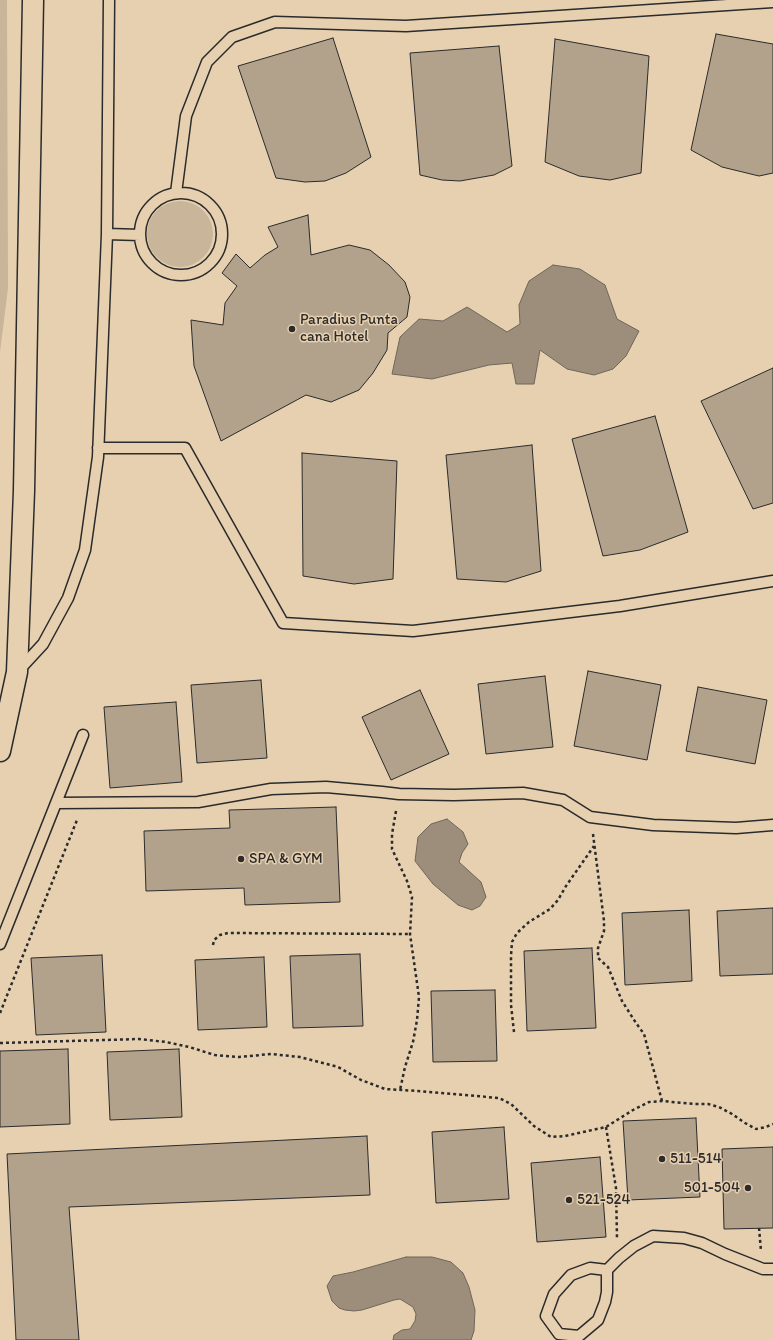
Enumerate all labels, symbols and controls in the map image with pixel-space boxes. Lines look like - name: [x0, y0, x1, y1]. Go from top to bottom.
- place label: Paradius Punta cana Hotel: [300, 311, 398, 346]
- marker: Paradius Punta cana Hotel: [287, 324, 297, 334]
- place label: SPA & GYM: [249, 850, 323, 868]
- marker: SPA & GYM: [236, 854, 246, 864]
- place label: 511-514: [670, 1150, 722, 1168]
- marker: 511-514: [657, 1154, 667, 1164]
- place label: 501-504: [684, 1179, 740, 1197]
- marker: 501-504: [743, 1183, 753, 1193]
- place label: 521-524: [577, 1191, 631, 1209]
- marker: 521-524: [564, 1195, 574, 1205]

